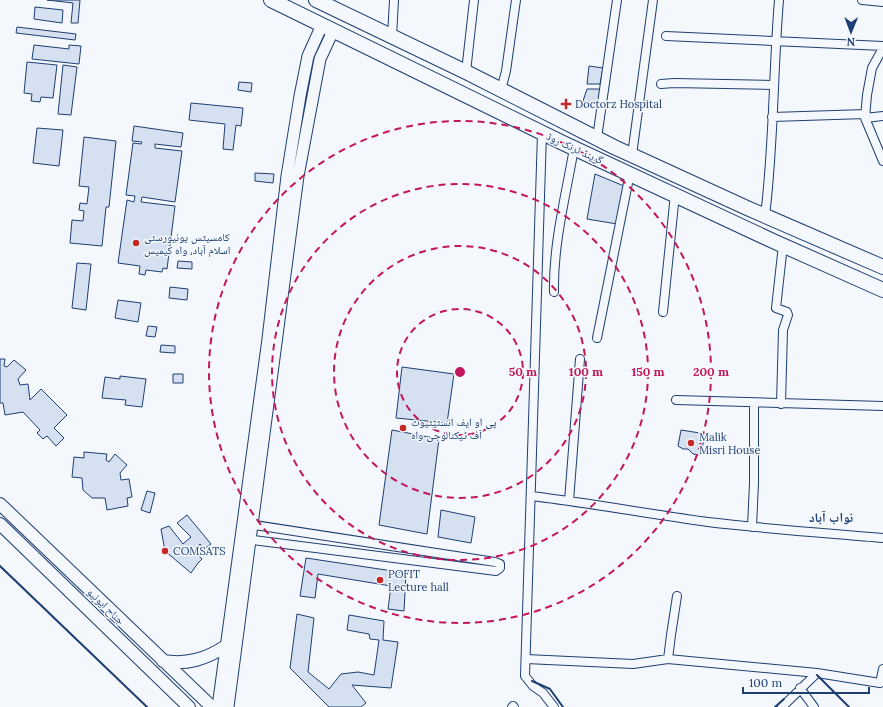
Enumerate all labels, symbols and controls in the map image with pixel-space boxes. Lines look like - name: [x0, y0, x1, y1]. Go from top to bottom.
- north arrow: [831, 12, 871, 52]
- text: N: [846, 35, 855, 49]
- place label: Doctorz Hospital: [575, 97, 662, 111]
- marker: Doctorz Hospital: [560, 98, 572, 110]
- street label: گرینڈ ٹرنک روڈ: [545, 129, 606, 167]
- place label: کامسیٹس یونیورسٹی اسلام آباد، واہ کیمپس: [144, 230, 230, 257]
- marker: کامسیٹس یونیورسٹی اسلام آباد، واہ کیمپس: [131, 238, 141, 248]
- text: 50 m: [509, 364, 537, 379]
- text: 100 m: [569, 364, 603, 379]
- text: 150 m: [631, 364, 665, 379]
- text: 200 m: [693, 364, 729, 379]
- centre of rings: [453, 365, 467, 379]
- place label: پی او ایف انسٹیٹیوٹ آف ٹیکنالوجی واہ: [411, 415, 497, 442]
- marker: پی او ایف انسٹیٹیوٹ آف ٹیکنالوجی واہ: [398, 423, 408, 433]
- place label: Malik Misri House: [699, 430, 760, 457]
- marker: Malik Misri House: [686, 438, 696, 448]
- district label: نواب آباد: [809, 509, 854, 526]
- place label: COMSATS: [173, 544, 226, 558]
- marker: COMSATS: [160, 546, 170, 556]
- place label: POFIT Lecture hall: [388, 567, 449, 594]
- marker: POFIT Lecture hall: [375, 575, 385, 585]
- street label: جناح ایونیو: [84, 585, 128, 627]
- scale bar: [743, 669, 869, 695]
- text: 100 m: [749, 675, 782, 690]

